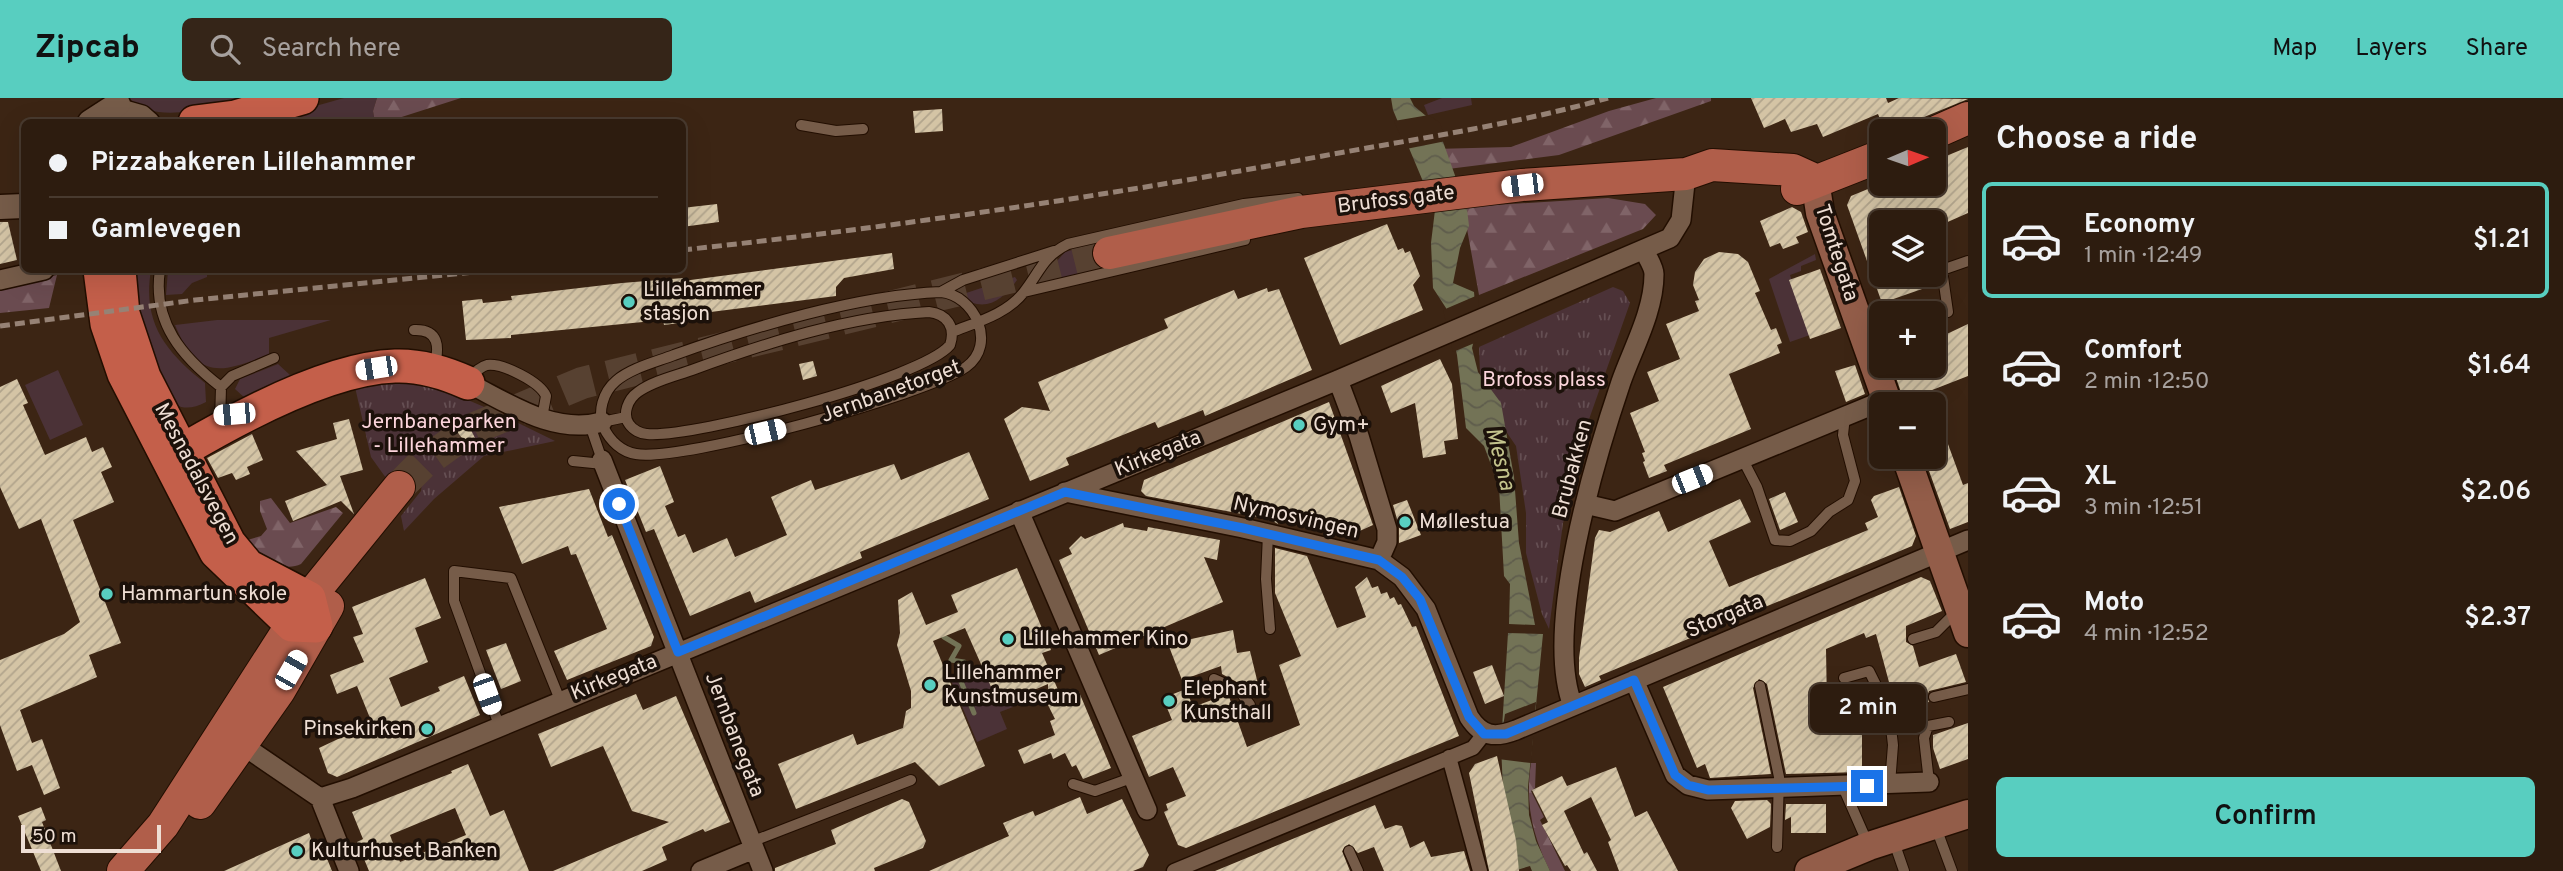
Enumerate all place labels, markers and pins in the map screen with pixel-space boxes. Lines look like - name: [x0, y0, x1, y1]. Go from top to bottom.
- place label: Lillehammer stasjon: [643, 277, 761, 328]
- marker: Lillehammer stasjon: [621, 294, 637, 310]
- place label: Gym+: [1313, 412, 1370, 439]
- marker: Gym+: [1291, 417, 1307, 433]
- place label: Møllestua: [1419, 509, 1510, 536]
- marker: Møllestua: [1397, 514, 1413, 530]
- place label: Hammartun skole: [121, 581, 287, 608]
- marker: Hammartun skole: [99, 586, 115, 602]
- place label: Lillehammer Kino: [1022, 626, 1188, 653]
- marker: Lillehammer Kino: [1000, 631, 1016, 647]
- place label: Lillehammer Kunstmuseum: [944, 660, 1079, 711]
- place label: Elephant Kunsthall: [1183, 676, 1272, 727]
- marker: Lillehammer Kunstmuseum: [922, 677, 938, 693]
- marker: Elephant Kunsthall: [1161, 693, 1177, 709]
- place label: Pinsekirken: [303, 716, 413, 743]
- marker: Pinsekirken: [419, 721, 435, 737]
- place label: Kulturhuset Banken: [311, 838, 498, 865]
- marker: Kulturhuset Banken: [289, 843, 305, 859]

